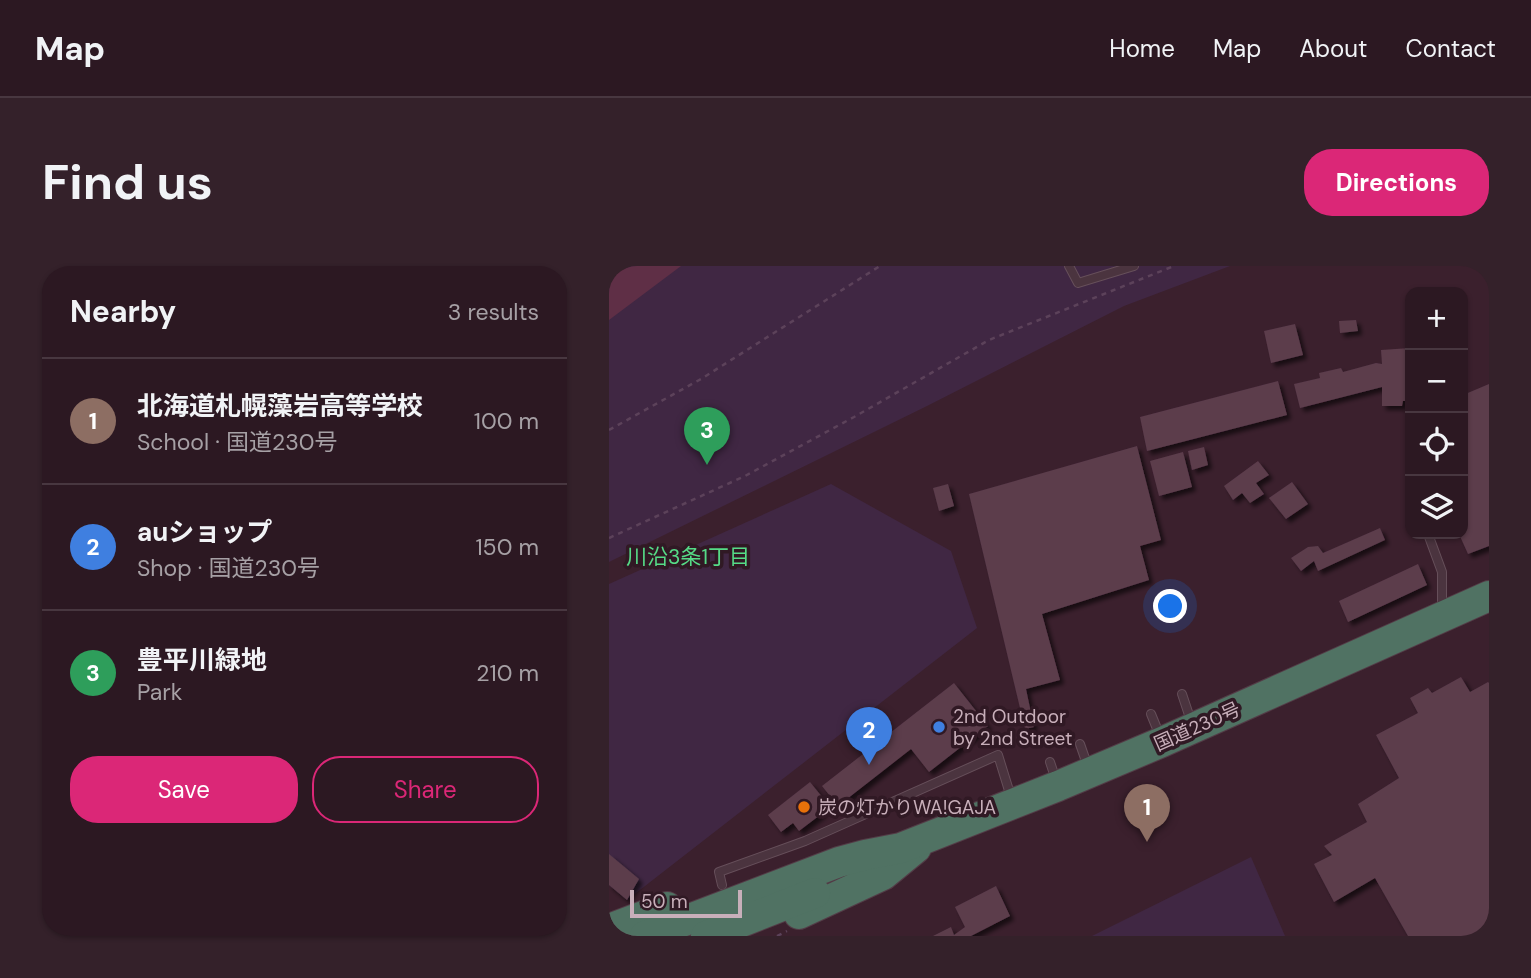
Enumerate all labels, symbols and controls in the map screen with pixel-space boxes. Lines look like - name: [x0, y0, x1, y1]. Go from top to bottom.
- text: Map: [35, 27, 105, 70]
- text: Home: [1109, 33, 1175, 64]
- text: Map: [1213, 33, 1261, 64]
- text: About: [1299, 33, 1368, 64]
- text: Contact: [1406, 33, 1496, 64]
- button: Directions: [1304, 149, 1489, 216]
- text: Find us: [42, 150, 213, 214]
- map controls: [1405, 287, 1468, 539]
- button: +: [1405, 287, 1468, 350]
- text: Nearby: [70, 292, 176, 331]
- text: 3 results: [448, 297, 539, 327]
- button: −: [1405, 350, 1468, 413]
- text: 北海道札幌藻岩高等学校: [137, 389, 423, 423]
- text: 1: [89, 406, 97, 436]
- text: 100 m: [474, 406, 539, 436]
- pin: 3: [684, 407, 730, 465]
- button: locate: [1405, 413, 1468, 476]
- text: School · 国道230号: [137, 427, 338, 457]
- button: layers: [1405, 476, 1468, 539]
- text: auショップ: [137, 515, 272, 549]
- text: 2: [86, 532, 100, 562]
- text: 150 m: [475, 532, 539, 562]
- district label: 川沿3条1丁目: [626, 543, 750, 571]
- text: Shop · 国道230号: [137, 553, 320, 583]
- your location: [1153, 589, 1187, 623]
- text: 豊平川緑地: [137, 643, 267, 677]
- text: 3: [86, 658, 100, 688]
- text: 210 m: [476, 658, 539, 688]
- text: Park: [137, 677, 182, 707]
- street label: 国道230号: [1150, 696, 1244, 757]
- place label: 2nd Outdoor by 2nd Street: [953, 704, 1072, 751]
- pin: 2: [846, 707, 892, 765]
- marker: 2nd Outdoor by 2nd Street: [931, 719, 947, 735]
- button: Save: [70, 756, 298, 823]
- button: Share: [312, 756, 539, 823]
- pin: 1: [1124, 784, 1170, 842]
- place label: 炭の灯かりWA!GAJA: [818, 795, 996, 820]
- marker: 炭の灯かりWA!GAJA: [796, 799, 812, 815]
- scale bar: [630, 887, 742, 919]
- text: 50 m: [641, 889, 688, 914]

